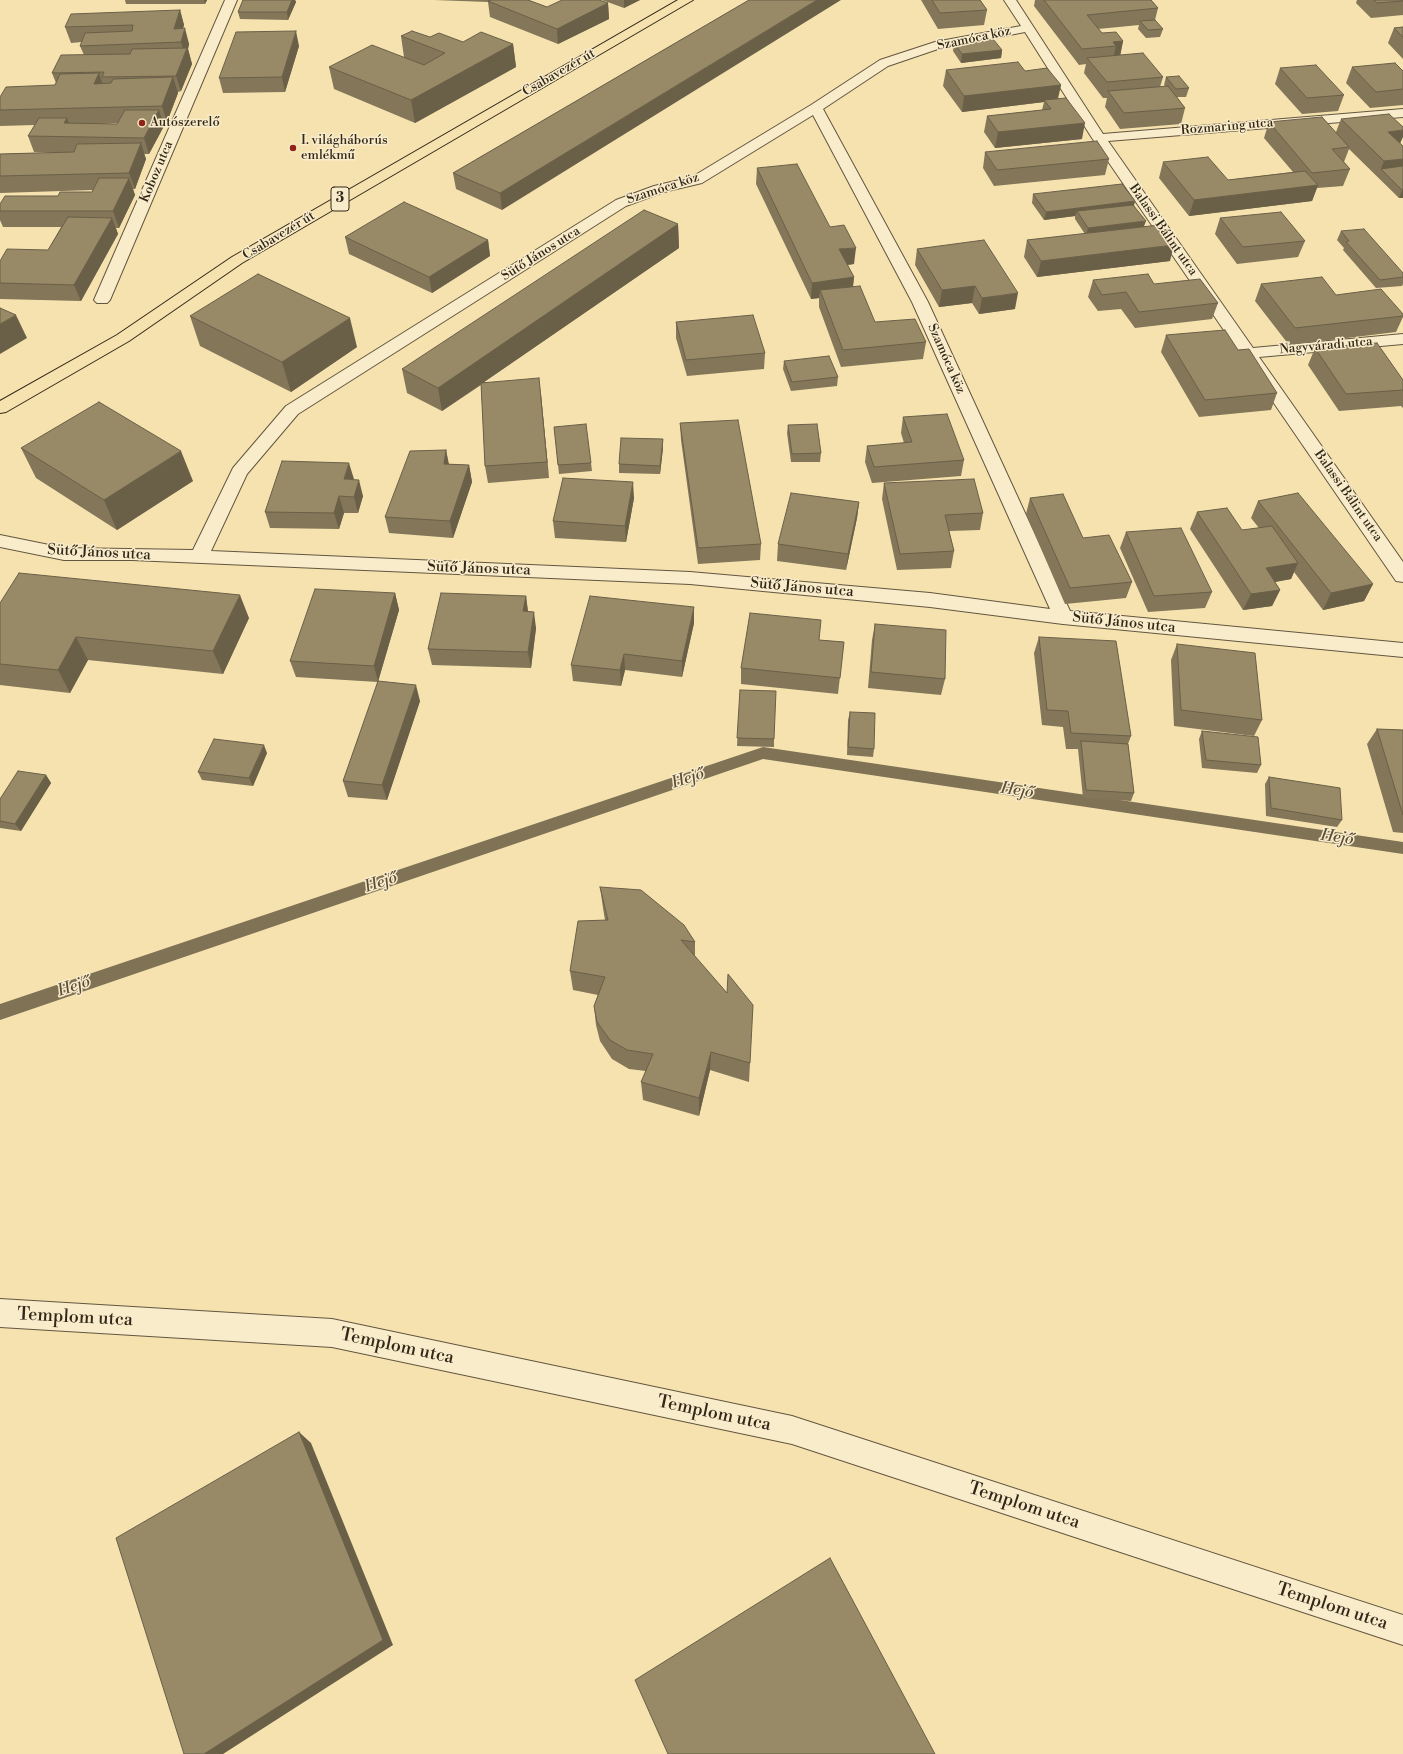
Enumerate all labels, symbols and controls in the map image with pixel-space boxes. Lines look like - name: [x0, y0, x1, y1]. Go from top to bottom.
- street label: Szamóca köz: [936, 24, 1012, 54]
- street label: Csabavezér út: [520, 46, 598, 100]
- place label: Autószerelő: [150, 115, 220, 131]
- street label: Rozmaring utca: [1180, 115, 1274, 139]
- marker: Autószerelő: [137, 118, 147, 128]
- place label: I. világháborús emlékmű: [301, 133, 388, 164]
- street label: Koboz utca: [137, 139, 177, 205]
- marker: I. világháborús emlékmű: [288, 143, 298, 153]
- street label: Szamóca köz: [625, 170, 701, 208]
- street label: Balassi Bálint utca: [1126, 181, 1200, 279]
- road number: 3: [331, 187, 349, 211]
- street label: Csabavezér út: [240, 208, 318, 264]
- street label: Sütő János utca: [499, 224, 583, 284]
- street label: Szamóca köz: [924, 322, 968, 396]
- street label: Nagyváradi utca: [1279, 334, 1373, 358]
- street label: Balassi Bálint utca: [1311, 447, 1385, 545]
- street label: Sütő János utca: [47, 541, 151, 565]
- street label: Sütő János utca: [427, 558, 531, 580]
- street label: Sütő János utca: [750, 575, 854, 601]
- street label: Sütő János utca: [1072, 609, 1176, 637]
- water label: Hejő: [669, 765, 707, 793]
- water label: Hejő: [999, 779, 1035, 803]
- water label: Hejő: [1319, 826, 1355, 850]
- water label: Hejő: [362, 869, 400, 897]
- water label: Hejő: [55, 973, 93, 1001]
- street label: Templom utca: [17, 1304, 133, 1332]
- street label: Templom utca: [338, 1324, 456, 1370]
- street label: Templom utca: [655, 1391, 773, 1437]
- street label: Templom utca: [966, 1478, 1082, 1534]
- street label: Templom utca: [1274, 1579, 1390, 1635]

